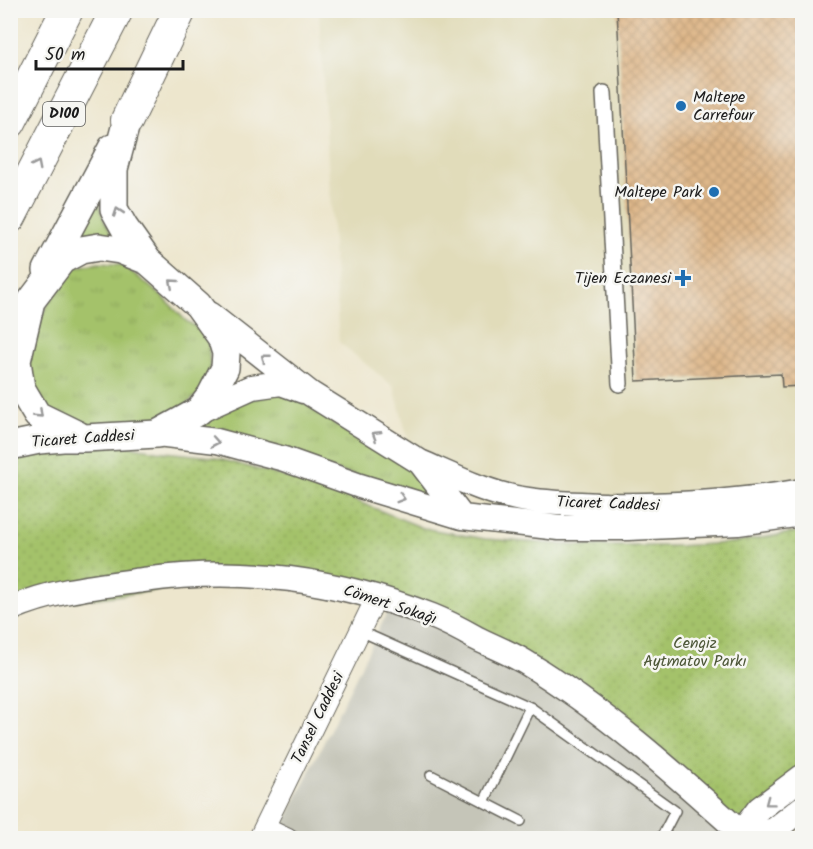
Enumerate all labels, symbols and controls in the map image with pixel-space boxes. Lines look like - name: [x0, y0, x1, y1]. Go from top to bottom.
- scale bar: [36, 33, 183, 71]
- text: 50 m: [45, 41, 85, 70]
- place label: Maltepe Carrefour: [693, 85, 756, 128]
- marker: Maltepe Carrefour: [674, 99, 688, 113]
- road number: D100: [43, 102, 85, 126]
- one-way arrow: [30, 160, 42, 171]
- place label: Maltepe Park: [614, 180, 702, 205]
- marker: Maltepe Park: [707, 185, 721, 199]
- one-way arrow: [112, 207, 125, 218]
- place label: Tijen Eczanesi: [575, 266, 672, 291]
- marker: Tijen Eczanesi: [676, 271, 690, 285]
- one-way arrow: [169, 279, 180, 290]
- one-way arrow: [261, 354, 272, 365]
- one-way arrow: [33, 407, 43, 418]
- street label: Ticaret Caddesi: [31, 423, 136, 455]
- one-way arrow: [372, 430, 382, 442]
- one-way arrow: [210, 435, 219, 447]
- street label: Ticaret Caddesi: [556, 490, 661, 518]
- one-way arrow: [395, 491, 406, 503]
- street label: Cömert Sokağı: [340, 578, 440, 632]
- park label: Cengiz Aytmatov Parkı: [643, 631, 747, 674]
- street label: Tansel Caddesi: [285, 667, 352, 768]
- one-way arrow: [764, 795, 775, 806]

